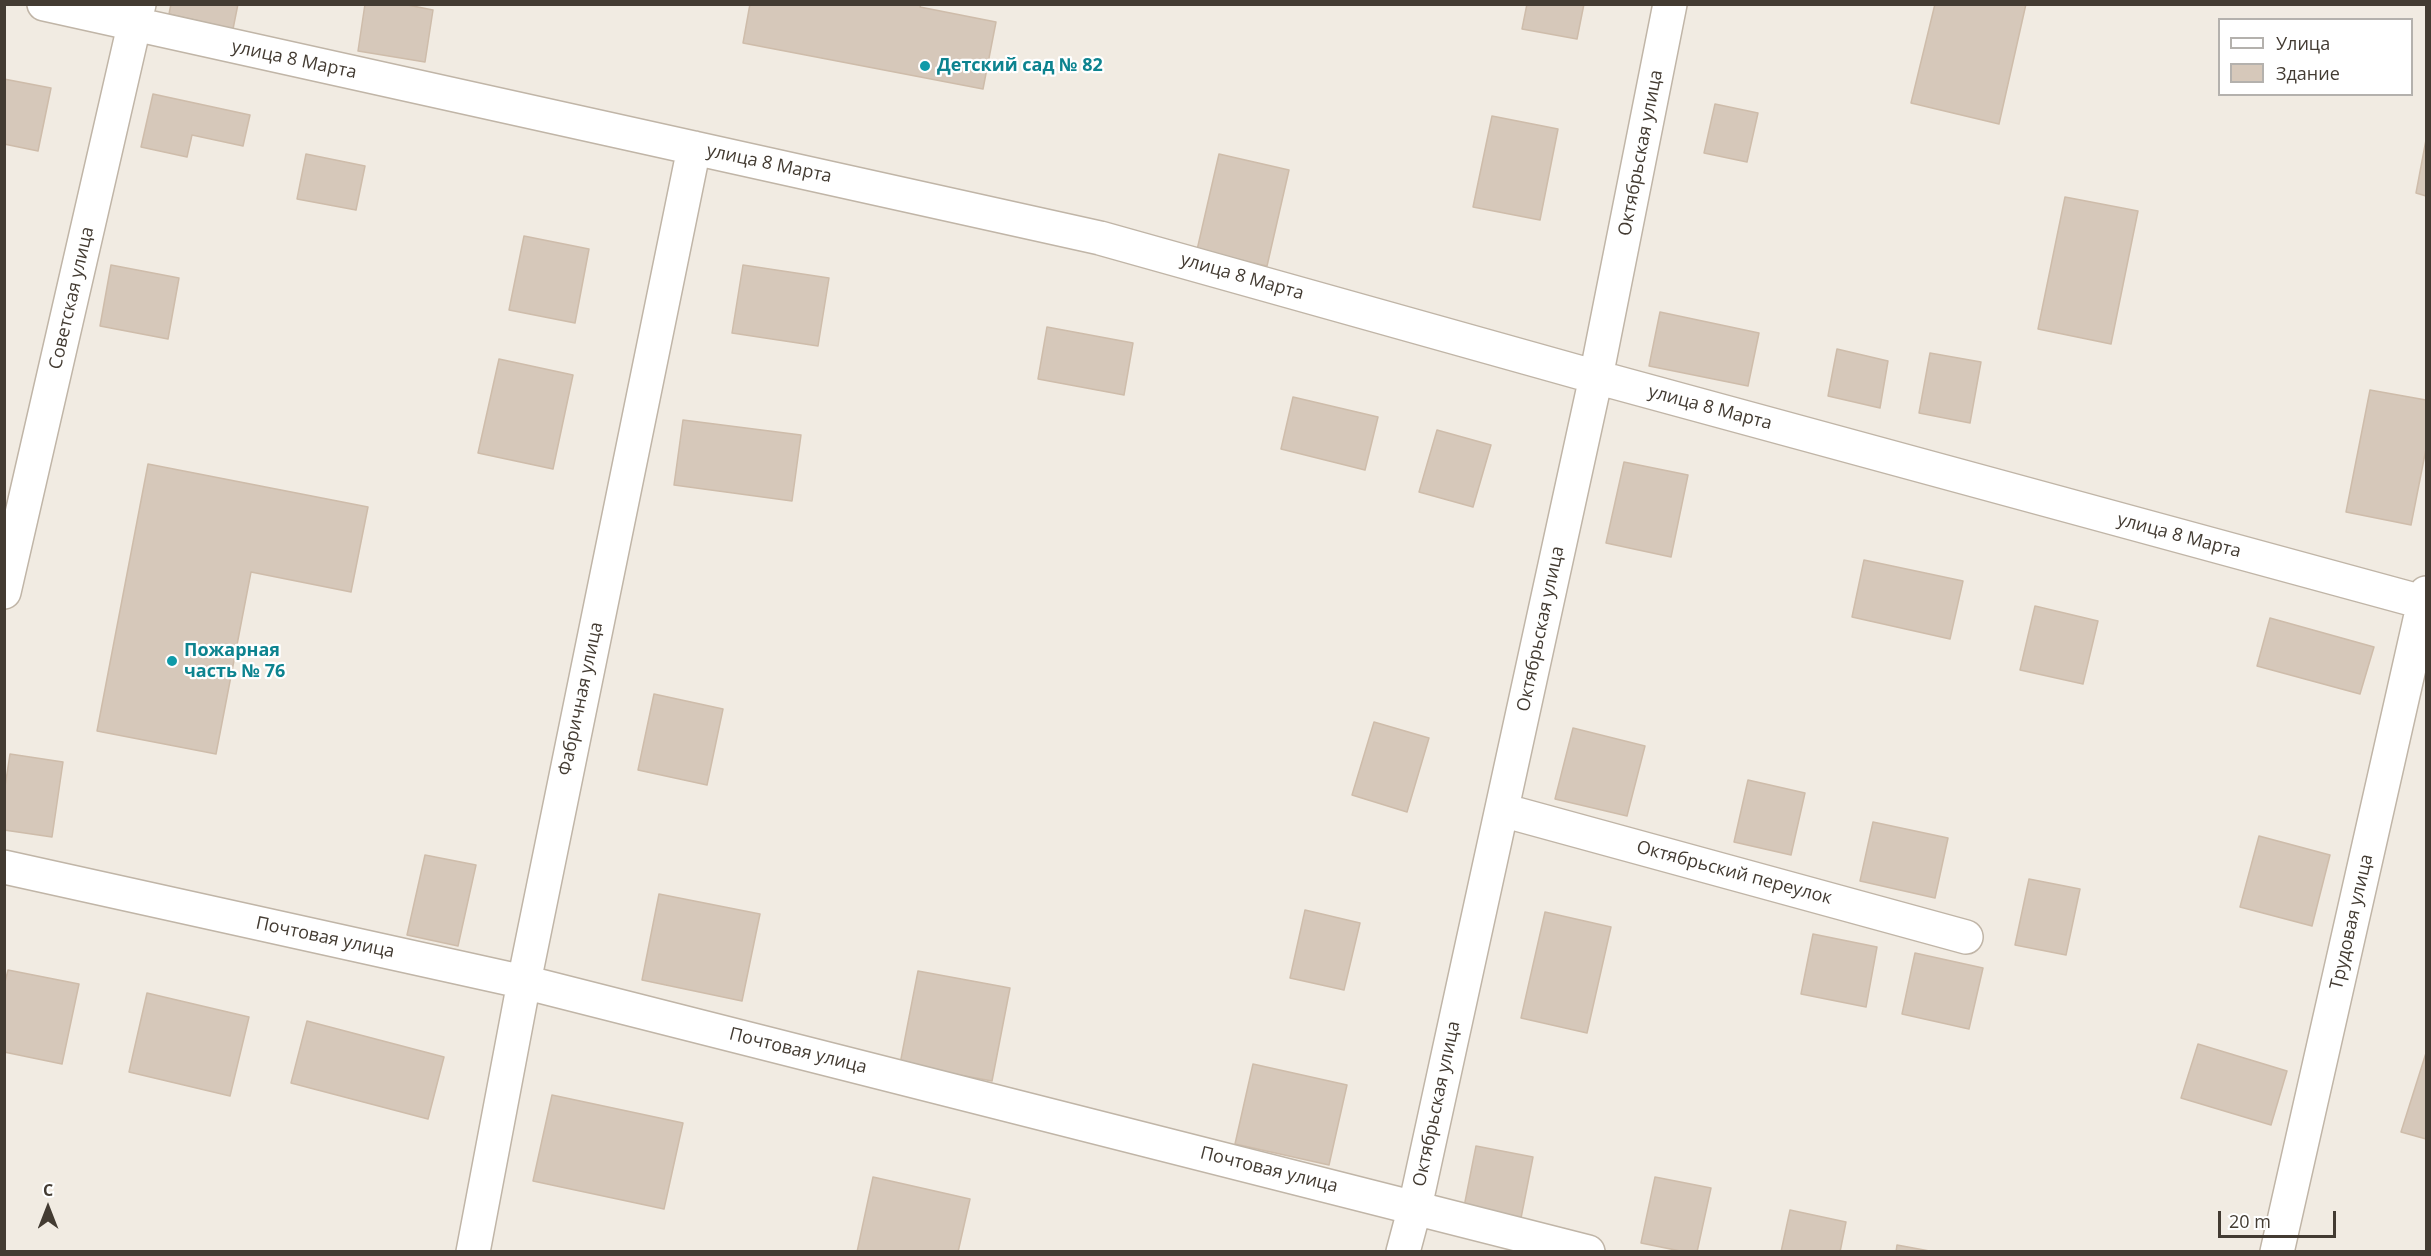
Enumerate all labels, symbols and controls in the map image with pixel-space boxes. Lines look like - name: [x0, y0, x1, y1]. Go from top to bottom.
- legend: [2218, 18, 2413, 96]
- text: Улица: [2276, 31, 2330, 55]
- street label: улица 8 Марта: [229, 36, 359, 84]
- place label: Детский сад № 82: [937, 55, 1103, 77]
- marker: Детский сад № 82: [918, 59, 932, 73]
- text: Здание: [2276, 61, 2340, 85]
- street label: Октябрьская улица: [1614, 68, 1668, 238]
- street label: улица 8 Марта: [704, 140, 834, 188]
- street label: Советская улица: [45, 225, 99, 371]
- street label: улица 8 Марта: [1178, 249, 1306, 305]
- street label: улица 8 Марта: [1646, 381, 1774, 435]
- street label: улица 8 Марта: [2115, 509, 2243, 563]
- street label: Октябрьская улица: [1513, 544, 1569, 714]
- street label: Фабричная улица: [554, 620, 608, 778]
- place label: Пожарная часть № 76: [184, 640, 285, 682]
- marker: Пожарная часть № 76: [165, 654, 179, 668]
- street label: Октябрьский переулок: [1634, 837, 1834, 909]
- street label: Трудовая улица: [2326, 852, 2378, 992]
- street label: Почтовая улица: [254, 913, 396, 963]
- street label: Октябрьская улица: [1409, 1019, 1465, 1189]
- street label: Почтовая улица: [727, 1023, 869, 1079]
- street label: Почтовая улица: [1198, 1142, 1340, 1198]
- north arrow: [18, 1178, 78, 1238]
- text: С: [43, 1179, 53, 1201]
- scale bar: [2221, 1199, 2340, 1237]
- text: 20 m: [2229, 1209, 2271, 1233]

